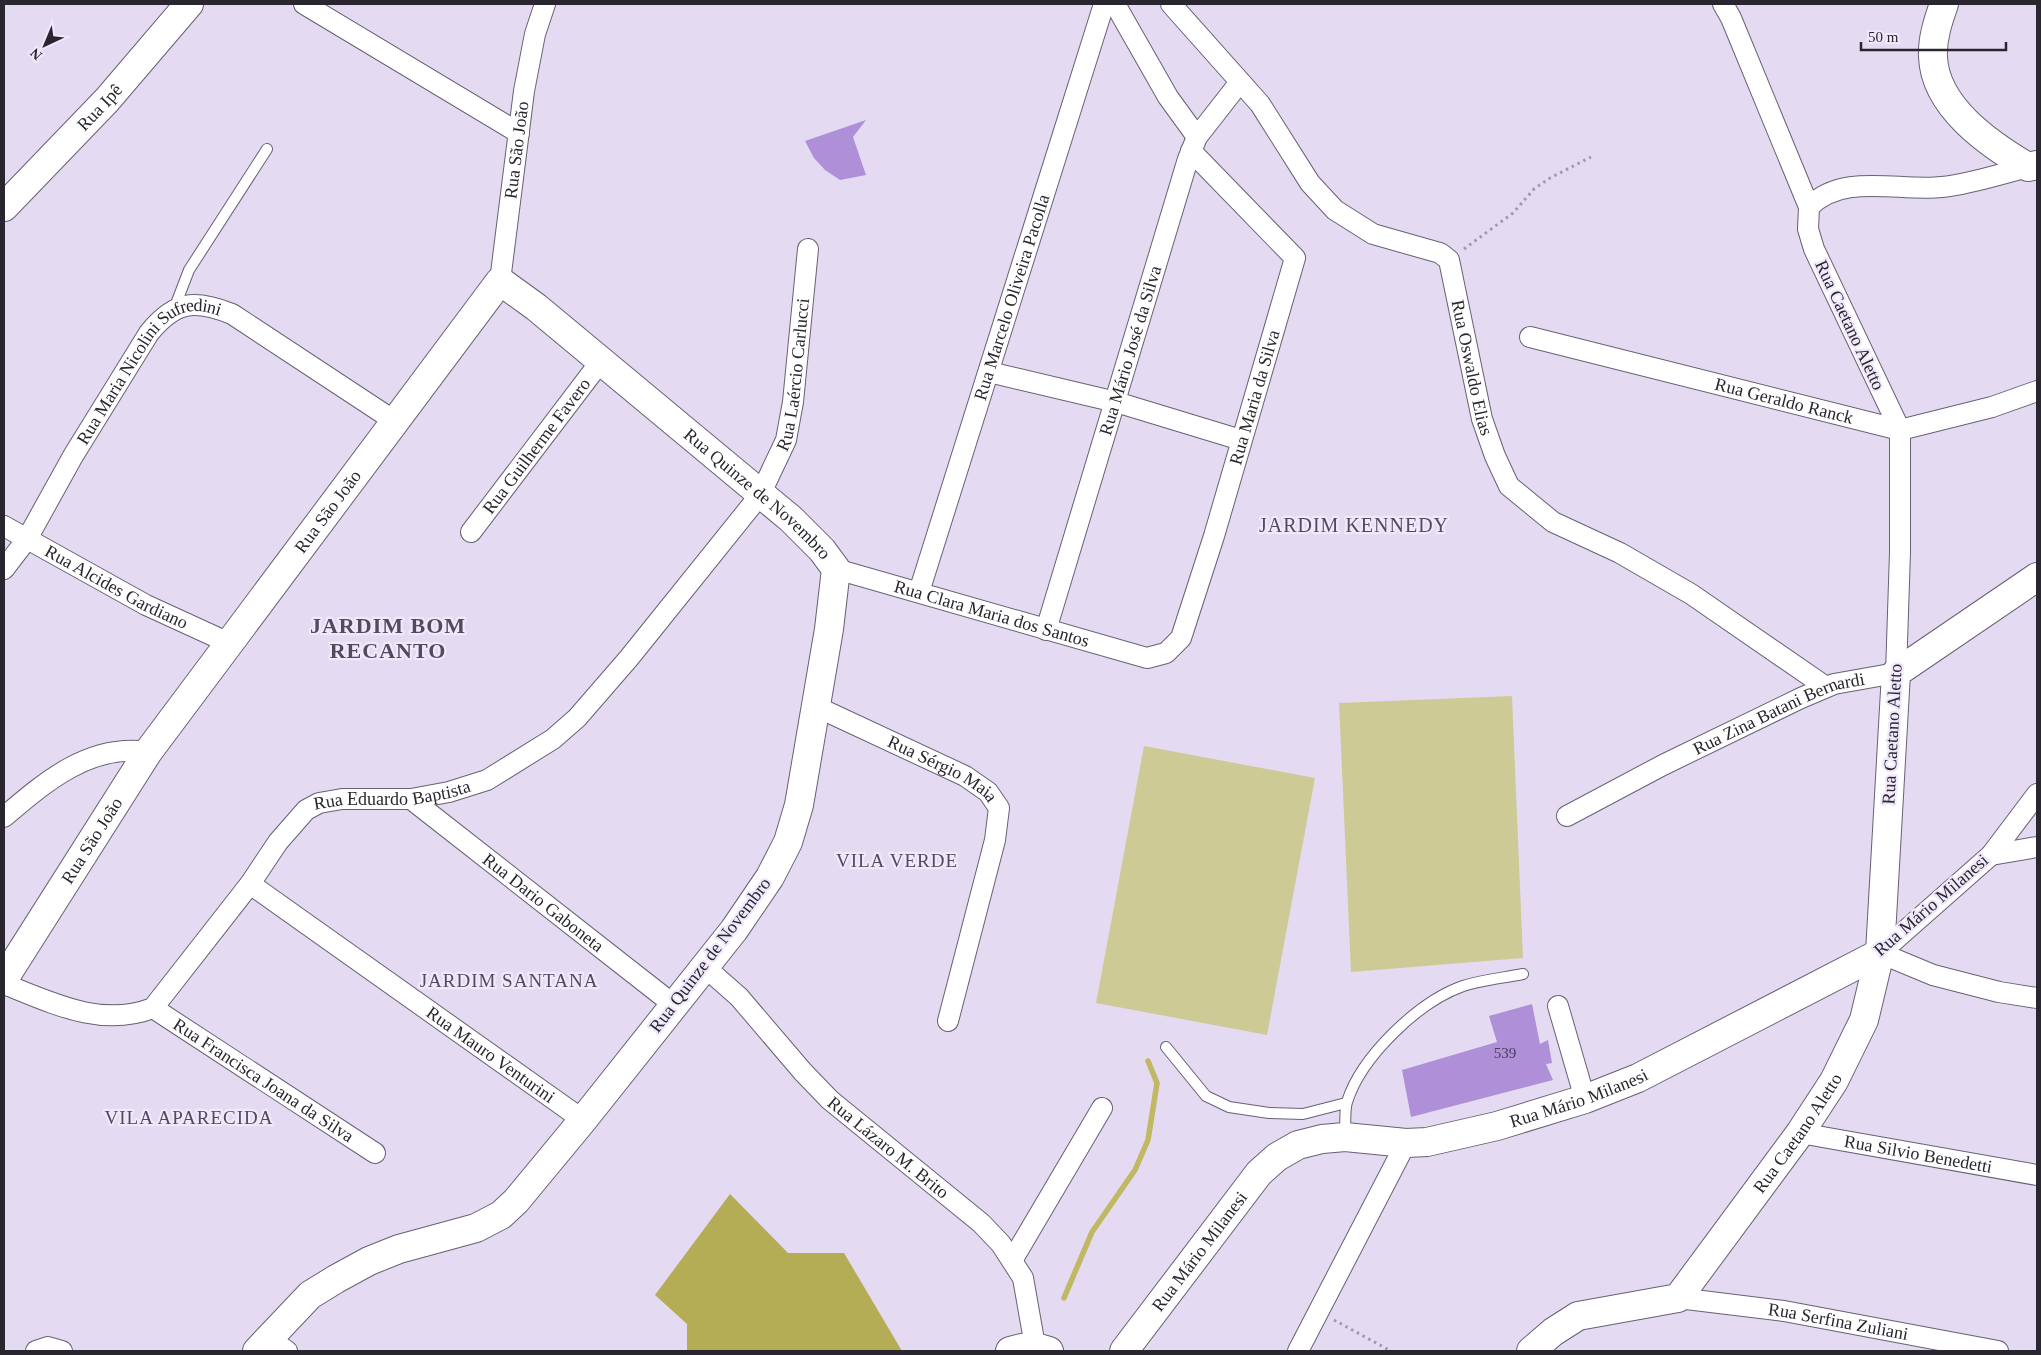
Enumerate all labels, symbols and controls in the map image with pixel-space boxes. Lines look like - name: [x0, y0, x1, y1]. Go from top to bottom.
- north arrow: [20, 20, 70, 70]
- scale bar: [1861, 20, 2006, 52]
- text: 50 m: [1868, 29, 1899, 45]
- text: N: [27, 45, 45, 63]
- street label: Rua Ipê: [73, 80, 126, 135]
- street label: Rua São João: [500, 100, 533, 200]
- street label: Rua Marcelo Oliveira Pacolla: [970, 192, 1053, 403]
- street label: Rua Caetano Aletto: [1811, 257, 1889, 393]
- street label: Rua Mário José da Silva: [1095, 263, 1165, 438]
- street label: Rua Maria Nicolini Sufredini: [73, 295, 224, 448]
- street label: Rua Laércio Carlucci: [772, 297, 813, 454]
- street label: Rua Oswaldo Elias: [1448, 298, 1497, 438]
- street label: Rua Maria da Silva: [1225, 328, 1284, 467]
- street label: Rua Guilherme Favero: [478, 374, 594, 518]
- street label: Rua Geraldo Ranck: [1713, 374, 1855, 428]
- street label: Rua Quinze de Novembro: [680, 424, 835, 563]
- street label: Rua São João: [290, 466, 365, 557]
- district label: JARDIM KENNEDY: [1259, 514, 1449, 536]
- street label: Rua Alcides Gardiano: [41, 541, 191, 633]
- street label: Rua Clara Maria dos Santos: [892, 576, 1092, 651]
- district label: JARDIM BOM RECANTO: [310, 613, 466, 663]
- street label: Rua Caetano Aletto: [1878, 663, 1906, 805]
- street label: Rua Zina Batani Bernardi: [1690, 669, 1866, 759]
- street label: Rua Sérgio Maia: [884, 731, 1002, 806]
- street label: Rua Eduardo Baptista: [312, 776, 473, 814]
- street label: Rua São João: [57, 794, 127, 887]
- street label: Rua Dario Gaboneta: [479, 849, 608, 956]
- district label: VILA VERDE: [836, 850, 958, 871]
- street label: Rua Mário Milanesi: [1870, 850, 1992, 960]
- street label: Rua Quinze de Novembro: [645, 874, 775, 1036]
- district label: JARDIM SANTANA: [420, 970, 598, 991]
- street label: Rua Mauro Venturini: [423, 1002, 559, 1107]
- street label: Rua Francisca Joana da Silva: [170, 1014, 357, 1146]
- house number: 539: [1494, 1045, 1516, 1061]
- street label: Rua Mário Milanesi: [1507, 1065, 1651, 1132]
- street label: Rua Caetano Aletto: [1749, 1070, 1846, 1197]
- street label: Rua Lázaro M. Brito: [824, 1092, 953, 1203]
- district label: VILA APARECIDA: [104, 1107, 274, 1128]
- street label: Rua Silvio Benedetti: [1842, 1131, 1994, 1177]
- street label: Rua Mário Milanesi: [1148, 1188, 1251, 1315]
- street label: Rua Serfina Zuliani: [1767, 1299, 1910, 1344]

